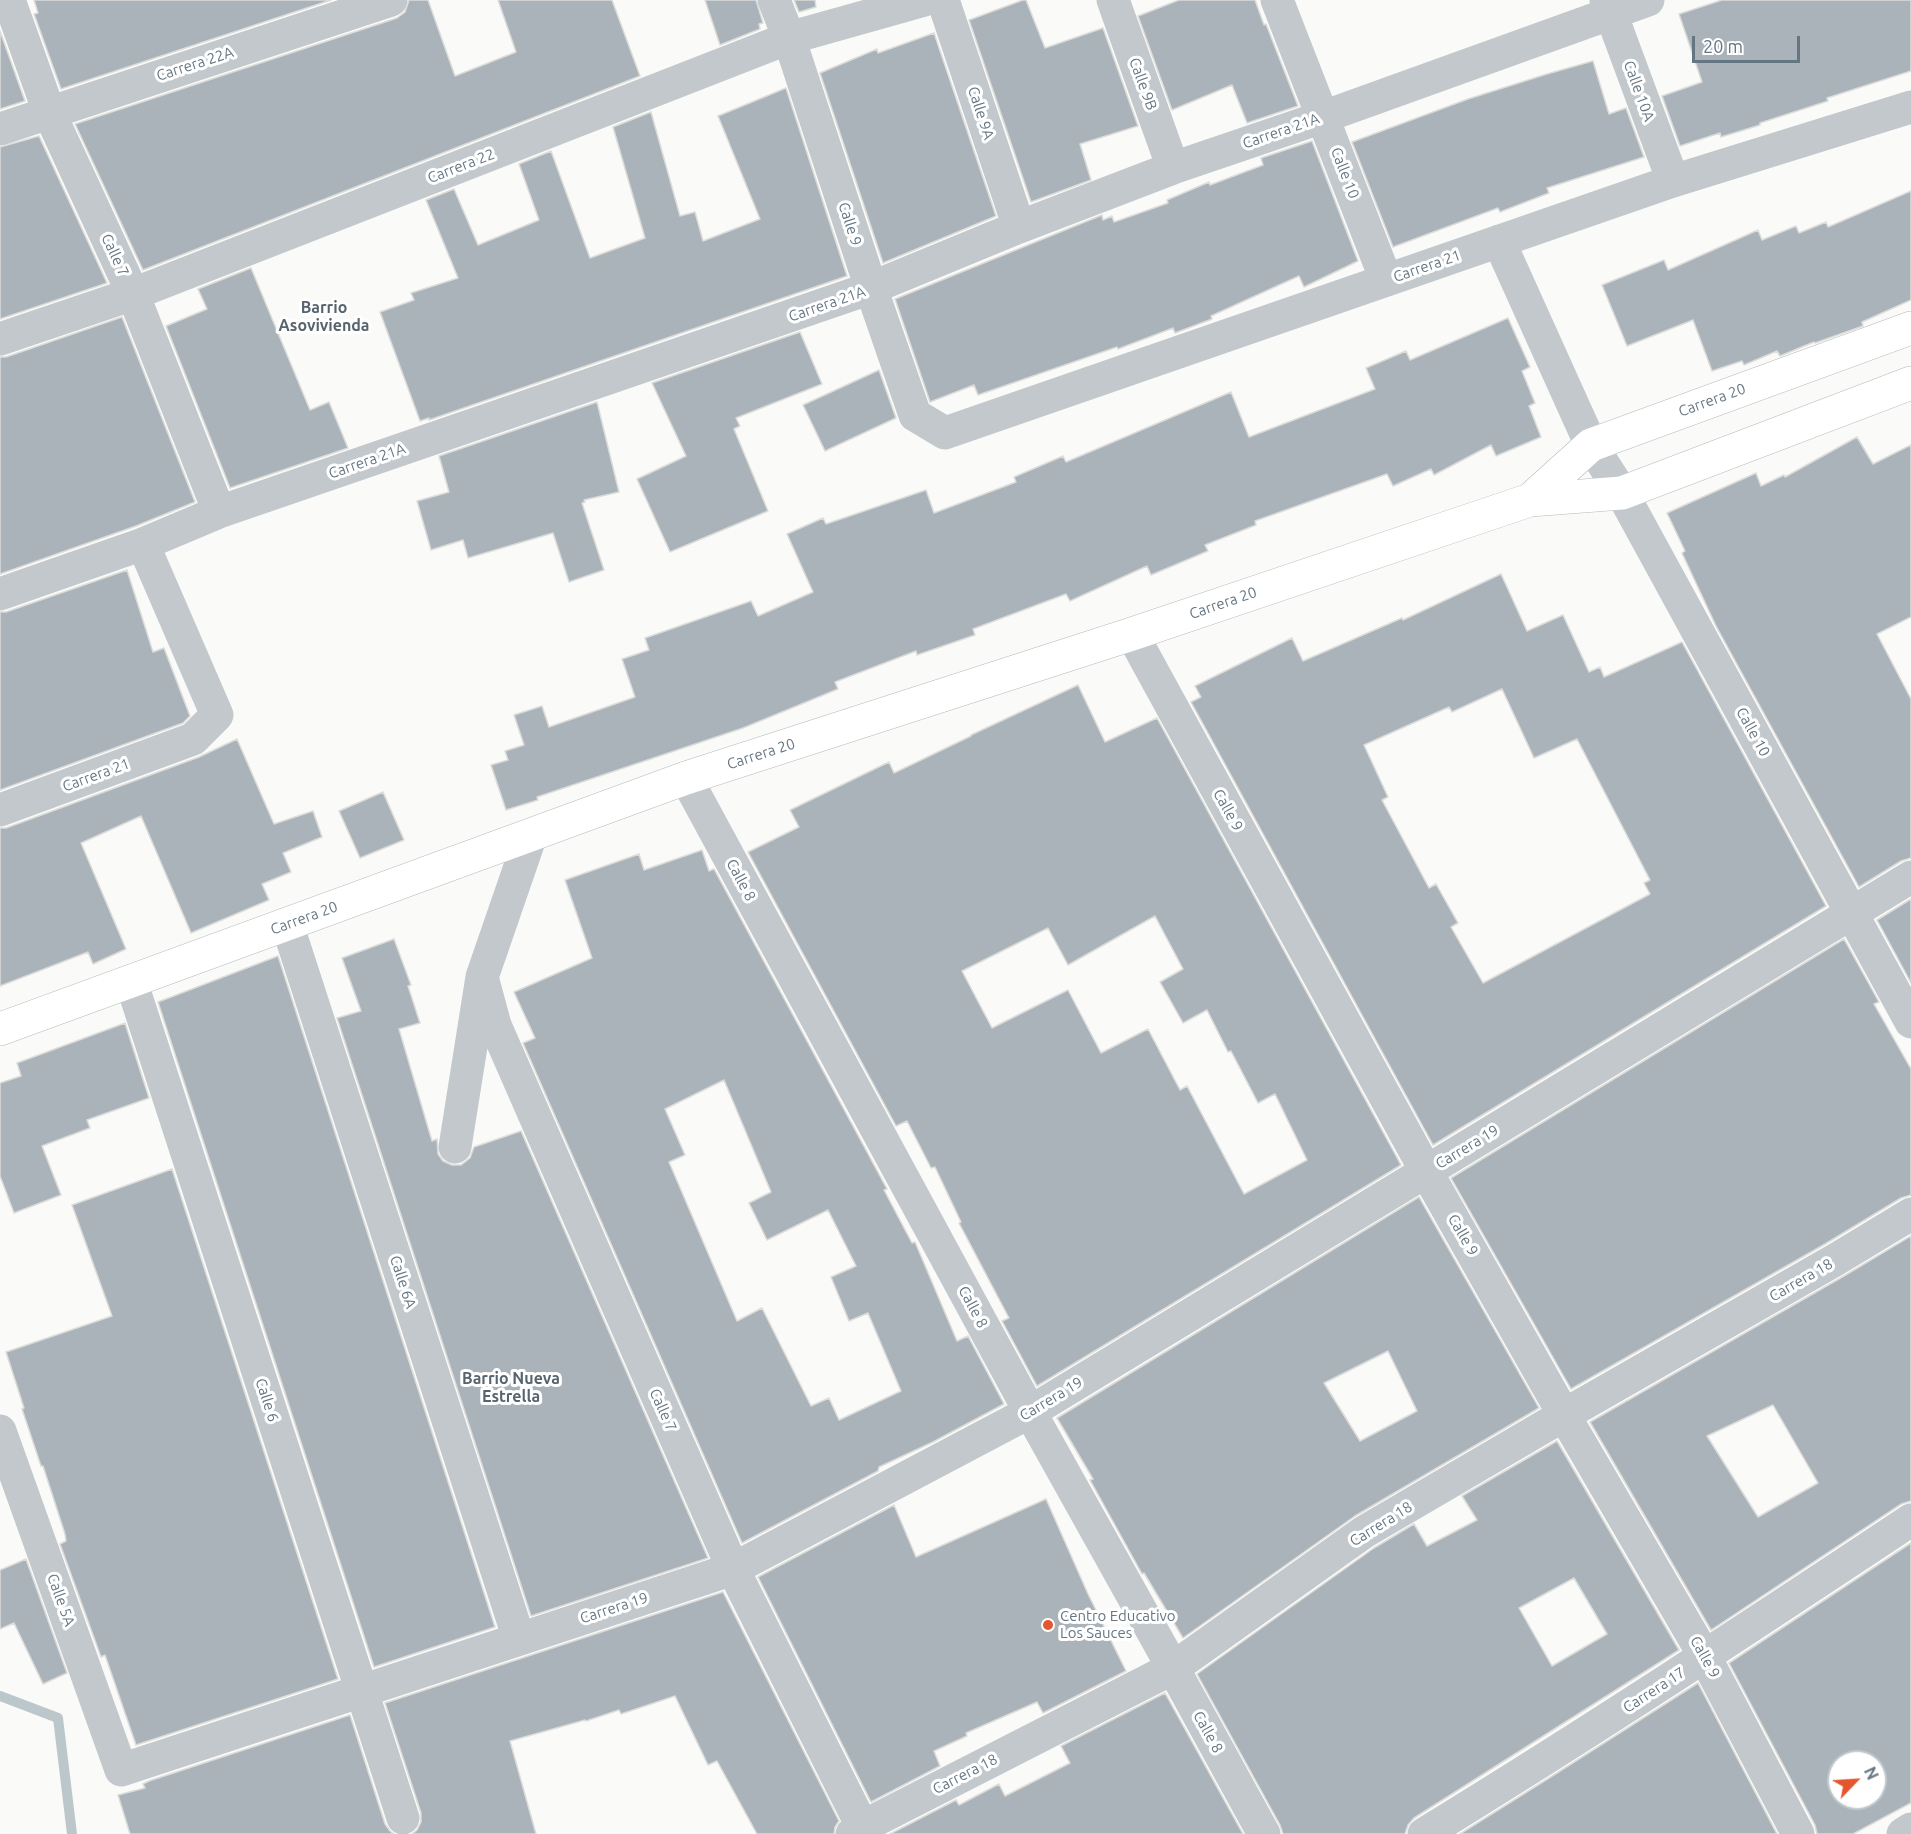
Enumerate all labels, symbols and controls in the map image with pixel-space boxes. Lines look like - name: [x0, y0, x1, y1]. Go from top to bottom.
- scale bar: [1695, 24, 1803, 62]
- text: 20 m: [1703, 36, 1743, 56]
- street label: Carrera 22A: [154, 43, 236, 85]
- street label: Calle 9B: [1125, 55, 1161, 113]
- street label: Calle 10A: [1620, 58, 1658, 124]
- street label: Calle 9A: [964, 84, 998, 142]
- street label: Carrera 21A: [1240, 109, 1322, 153]
- street label: Carrera 22: [425, 145, 497, 187]
- street label: Calle 10: [1327, 145, 1363, 201]
- street label: Calle 9: [834, 200, 866, 248]
- street label: Calle 7: [97, 231, 133, 279]
- street label: Carrera 21: [1391, 246, 1463, 286]
- street label: Carrera 21A: [786, 282, 868, 326]
- district label: Barrio Asovivienda: [278, 298, 370, 336]
- street label: Carrera 20: [1676, 380, 1748, 420]
- street label: Carrera 21A: [326, 439, 408, 483]
- street label: Carrera 20: [1187, 583, 1259, 623]
- street label: Calle 10: [1732, 704, 1774, 760]
- street label: Carrera 20: [725, 735, 797, 773]
- street label: Carrera 21: [60, 755, 132, 795]
- street label: Calle 9: [1209, 786, 1247, 834]
- street label: Calle 8: [723, 856, 759, 904]
- street label: Carrera 20: [268, 898, 340, 938]
- street label: Carrera 19: [1432, 1121, 1502, 1173]
- street label: Calle 9: [1444, 1211, 1482, 1259]
- street label: Calle 6A: [386, 1253, 420, 1311]
- street label: Carrera 18: [1766, 1255, 1836, 1305]
- street label: Calle 8: [955, 1283, 991, 1331]
- district label: Barrio Nueva Estrella: [462, 1369, 560, 1407]
- street label: Carrera 19: [1016, 1373, 1086, 1425]
- street label: Calle 6: [251, 1376, 283, 1424]
- street label: Calle 7: [646, 1386, 680, 1434]
- street label: Carrera 18: [1346, 1498, 1416, 1550]
- street label: Calle 5A: [43, 1571, 79, 1629]
- street label: Carrera 19: [578, 1589, 650, 1627]
- place label: Centro Educativo Los Sauces: [1060, 1607, 1176, 1642]
- marker: Centro Educativo Los Sauces: [1041, 1618, 1055, 1632]
- street label: Calle 9: [1686, 1633, 1724, 1681]
- street label: Carrera 17: [1620, 1663, 1688, 1717]
- street label: Calle 8: [1189, 1708, 1227, 1756]
- street label: Carrera 18: [930, 1750, 1000, 1798]
- north arrow: [1827, 1750, 1887, 1810]
- text: N: [1861, 1764, 1882, 1782]

